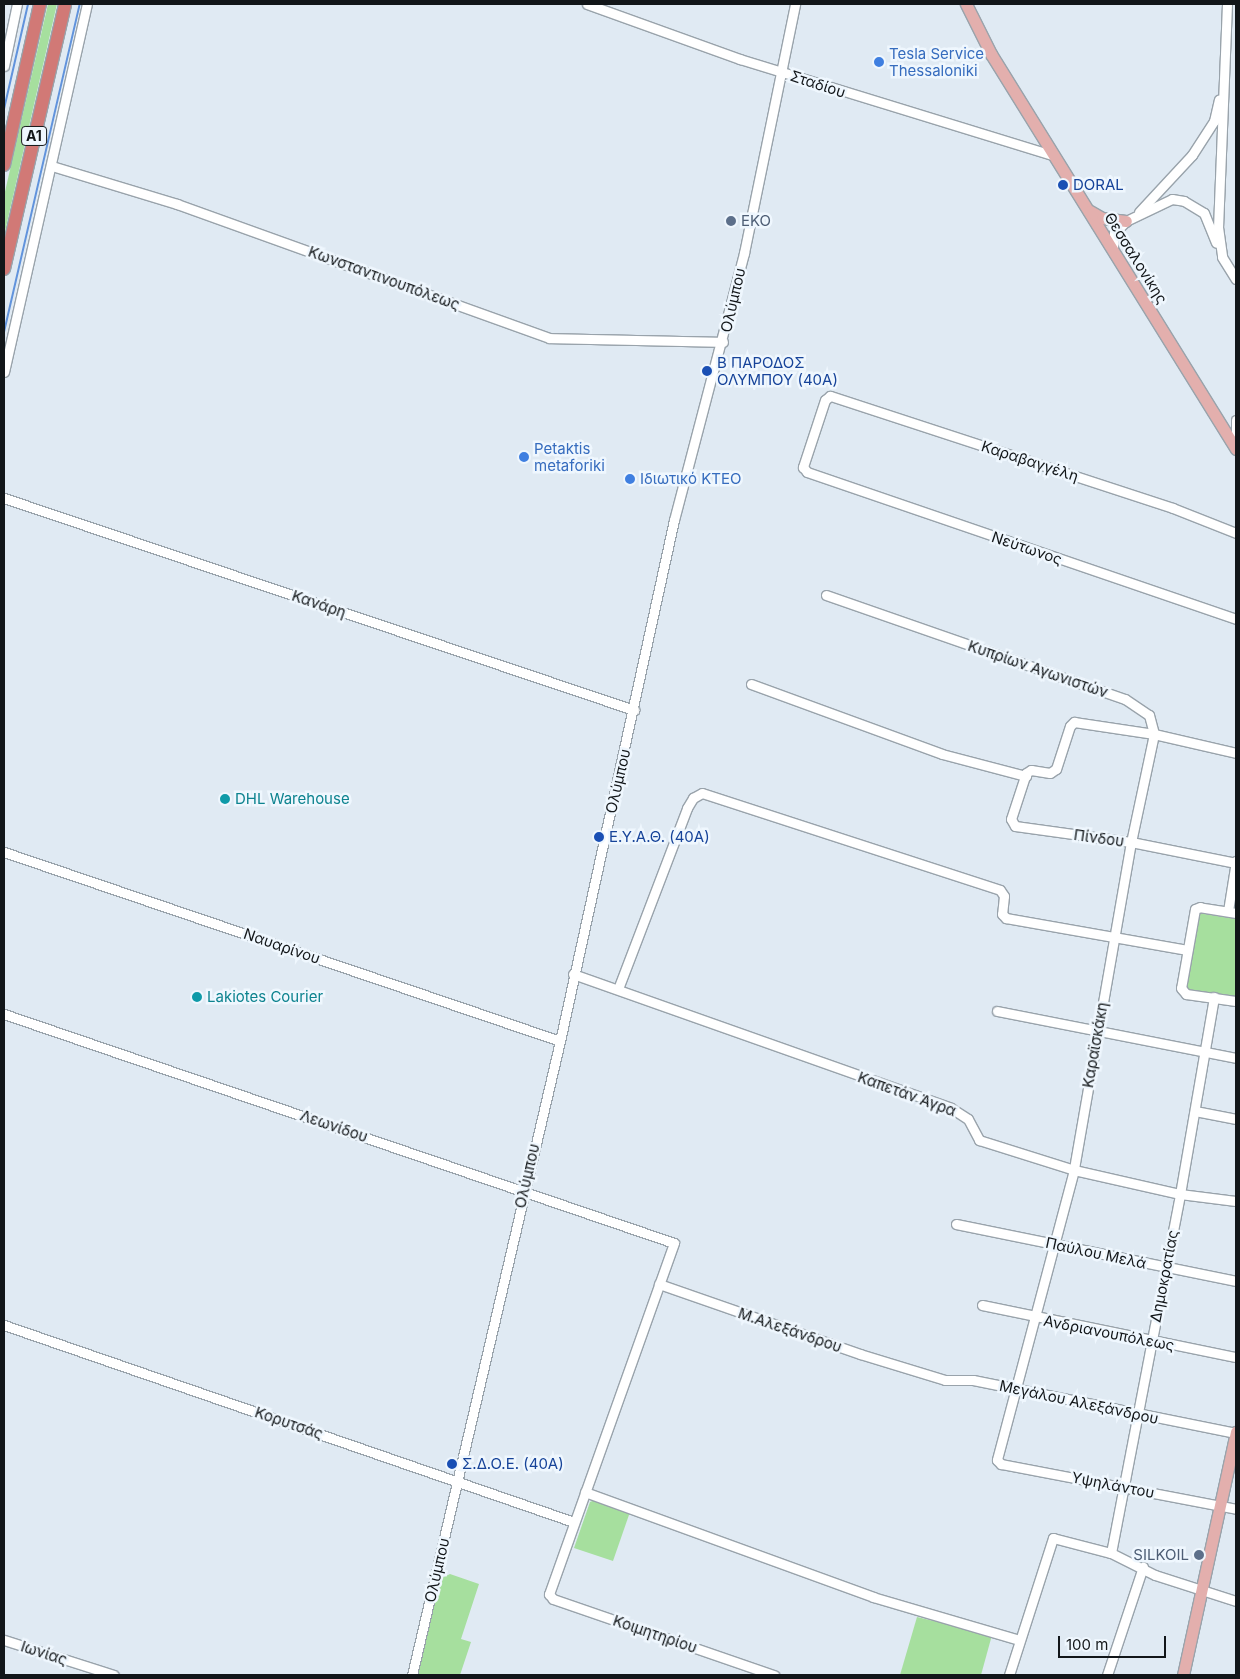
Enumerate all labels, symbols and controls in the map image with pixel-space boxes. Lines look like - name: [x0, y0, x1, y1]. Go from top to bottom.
- place label: Tesla Service Thessaloniki: [889, 44, 984, 79]
- marker: Tesla Service Thessaloniki: [873, 56, 885, 68]
- street label: Σταδίου: [788, 67, 848, 101]
- road number: Α1: [20, 124, 48, 148]
- place label: DORAL: [1073, 176, 1124, 194]
- marker: DORAL: [1057, 179, 1069, 191]
- street label: Θεσσαλονίκης: [1101, 209, 1171, 307]
- place label: EKO: [741, 212, 771, 230]
- marker: EKO: [725, 215, 737, 227]
- street label: Κωνσταντινουπόλεως: [306, 242, 462, 314]
- street label: Ολύμπου: [717, 266, 749, 334]
- place label: Β ΠΑΡΟΔΟΣ ΟΛΥΜΠΟΥ (40Α): [717, 353, 838, 388]
- marker: Β ΠΑΡΟΔΟΣ ΟΛΥΜΠΟΥ (40Α): [701, 365, 713, 377]
- street label: Καραβαγγέλη: [979, 437, 1081, 485]
- place label: Petaktis metaforiki: [534, 439, 605, 474]
- marker: Petaktis metaforiki: [518, 451, 530, 463]
- place label: Ιδιωτικό ΚΤΕΟ: [640, 470, 741, 488]
- marker: Ιδιωτικό ΚΤΕΟ: [624, 473, 636, 485]
- street label: Νεύτωνος: [989, 528, 1065, 568]
- street label: Κανάρη: [290, 586, 348, 622]
- street label: Κυπρίων Αγωνιστών: [966, 637, 1110, 701]
- street label: Ολύμπου: [602, 747, 634, 815]
- place label: DHL Warehouse: [235, 790, 350, 808]
- marker: DHL Warehouse: [219, 793, 231, 805]
- street label: Πίνδου: [1073, 826, 1125, 850]
- place label: Ε.Υ.Α.Θ. (40Α): [609, 828, 710, 846]
- marker: Ε.Υ.Α.Θ. (40Α): [593, 831, 605, 843]
- street label: Ναυαρίνου: [241, 925, 323, 967]
- place label: Lakiotes Courier: [207, 988, 323, 1006]
- marker: Lakiotes Courier: [191, 991, 203, 1003]
- street label: Καραϊσκάκη: [1079, 1001, 1111, 1089]
- street label: Καπετάν Άγρα: [855, 1068, 959, 1120]
- street label: Λεωνίδου: [298, 1106, 370, 1146]
- street label: Ολύμπου: [511, 1142, 543, 1210]
- street label: Δημοκρατίας: [1146, 1228, 1182, 1324]
- street label: Παύλου Μελά: [1044, 1234, 1148, 1272]
- street label: Μ.Αλεξάνδρου: [736, 1304, 844, 1356]
- street label: Ανδριανουπόλεως: [1042, 1311, 1176, 1355]
- street label: Μεγάλου Αλεξάνδρου: [998, 1376, 1160, 1428]
- street label: Κορυτσάς: [253, 1403, 325, 1443]
- place label: Σ.Δ.Ο.Ε. (40Α): [462, 1455, 564, 1473]
- marker: Σ.Δ.Ο.Ε. (40Α): [446, 1458, 458, 1470]
- street label: Υψηλάντου: [1070, 1468, 1156, 1502]
- street label: Ολύμπου: [421, 1536, 453, 1604]
- place label: SILKOIL: [1133, 1546, 1189, 1564]
- marker: SILKOIL: [1193, 1549, 1205, 1561]
- street label: Κοιμητηρίου: [611, 1611, 699, 1657]
- scale bar: [1060, 1626, 1168, 1658]
- text: 100 m: [1066, 1635, 1108, 1654]
- street label: Ιωνίας: [19, 1637, 69, 1669]

